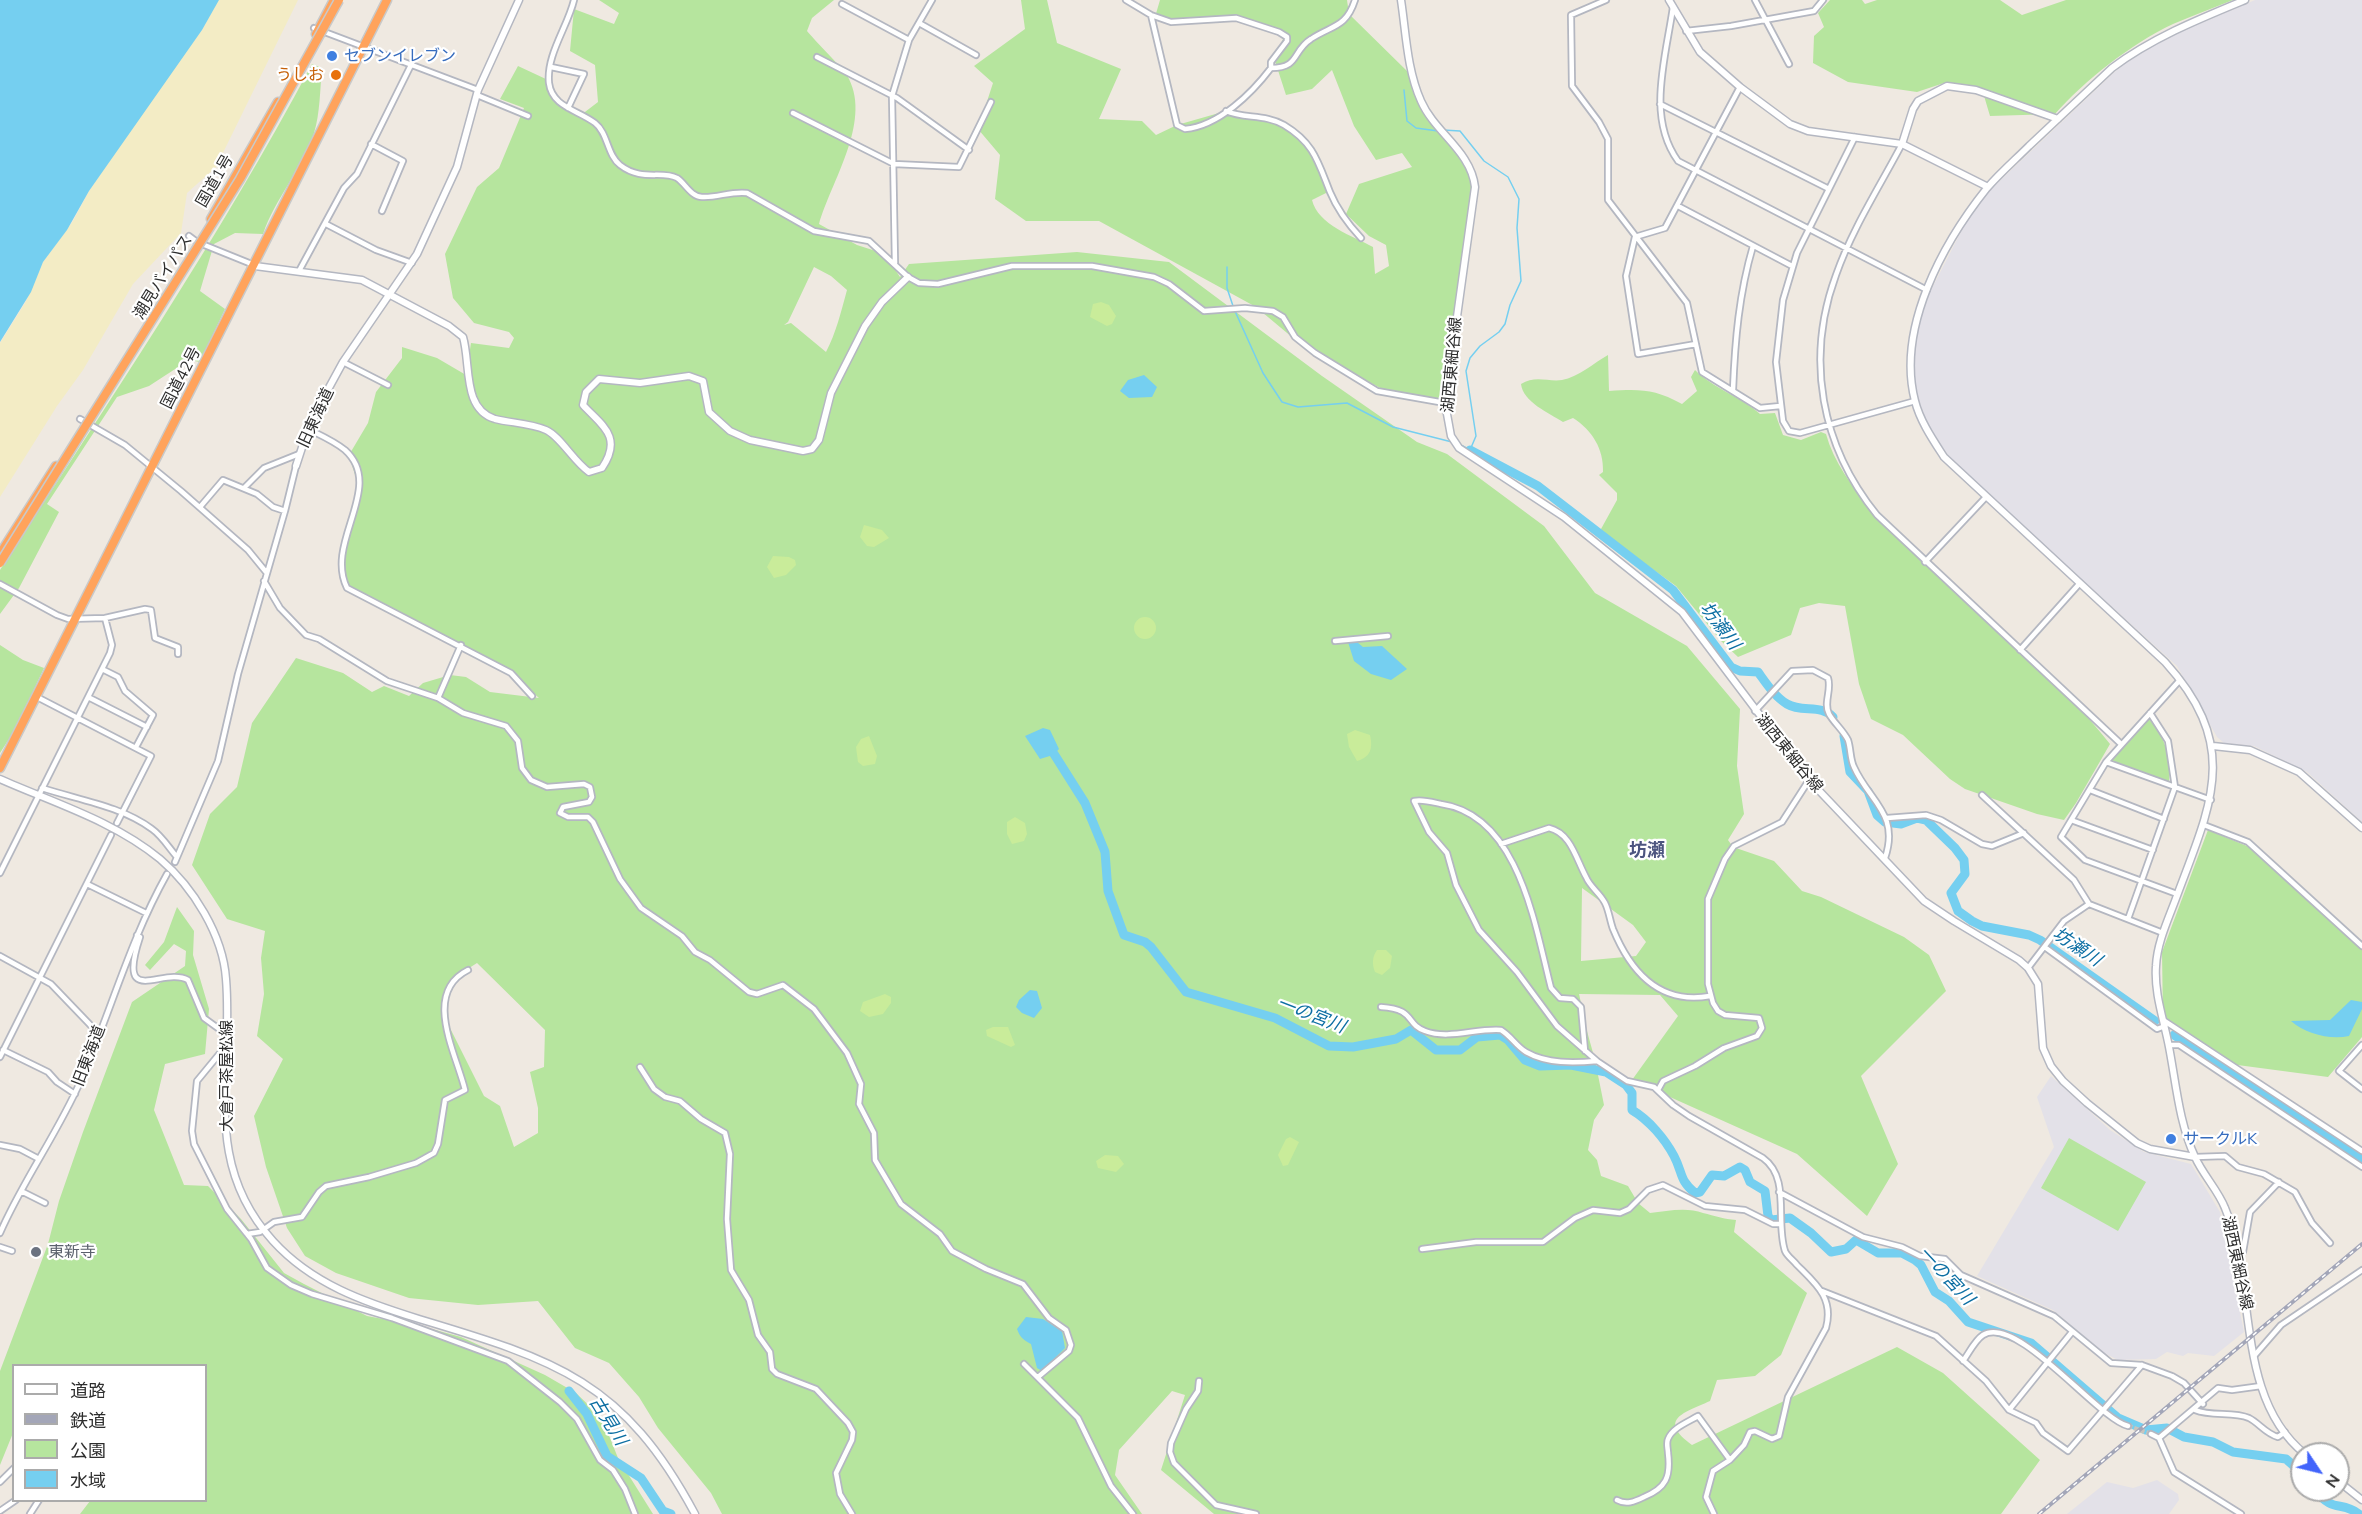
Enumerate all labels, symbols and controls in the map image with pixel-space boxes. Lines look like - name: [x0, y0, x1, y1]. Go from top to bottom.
- place label: セブンイレブン: [344, 46, 456, 66]
- marker: セブンイレブン: [325, 49, 339, 63]
- place label: うしお: [276, 65, 324, 85]
- marker: うしお: [329, 68, 343, 82]
- street label: 国道1号: [192, 151, 238, 211]
- street label: 潮見バイパス: [129, 231, 197, 323]
- street label: 湖西東細谷線: [1438, 316, 1466, 414]
- street label: 国道42号: [157, 344, 205, 412]
- street label: 旧東海道: [294, 385, 338, 451]
- water label: 坊瀬川: [1695, 598, 1745, 654]
- street label: 湖西東細谷線: [1751, 710, 1827, 796]
- district label: 坊瀬: [1629, 840, 1665, 862]
- water label: 坊瀬川: [2049, 923, 2105, 971]
- water label: 一の宮川: [1274, 992, 1348, 1038]
- street label: 大倉戸茶屋松線: [217, 1020, 237, 1132]
- street label: 旧東海道: [69, 1023, 109, 1089]
- place label: サークルK: [2183, 1129, 2257, 1149]
- marker: サークルK: [2164, 1132, 2178, 1146]
- street label: 湖西東細谷線: [2218, 1214, 2256, 1312]
- place label: 東新寺: [48, 1242, 96, 1262]
- water label: 一の宮川: [1914, 1242, 1978, 1310]
- marker: 東新寺: [29, 1245, 43, 1259]
- legend: [12, 1364, 207, 1502]
- text: 道路: [70, 1379, 106, 1402]
- water label: 古見川: [585, 1392, 631, 1450]
- text: 鉄道: [70, 1409, 106, 1432]
- text: 公園: [70, 1439, 106, 1462]
- north arrow: [2290, 1442, 2350, 1502]
- text: 水域: [70, 1469, 106, 1492]
- text: N: [2321, 1470, 2345, 1492]

